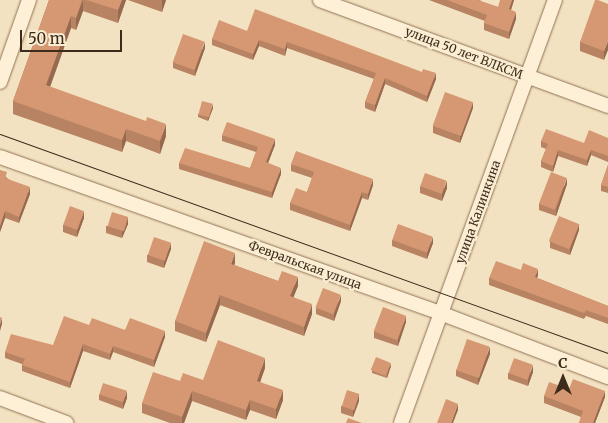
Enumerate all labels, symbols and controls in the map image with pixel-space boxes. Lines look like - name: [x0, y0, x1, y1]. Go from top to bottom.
- scale bar: [22, 20, 125, 52]
- street label: улица 50 лет ВЛКСМ: [403, 24, 525, 82]
- text: 50 m: [28, 29, 65, 48]
- street label: улица Калинкина: [453, 158, 503, 266]
- street label: Февральская улица: [247, 238, 363, 292]
- north arrow: [538, 353, 588, 403]
- text: С: [558, 354, 568, 372]

